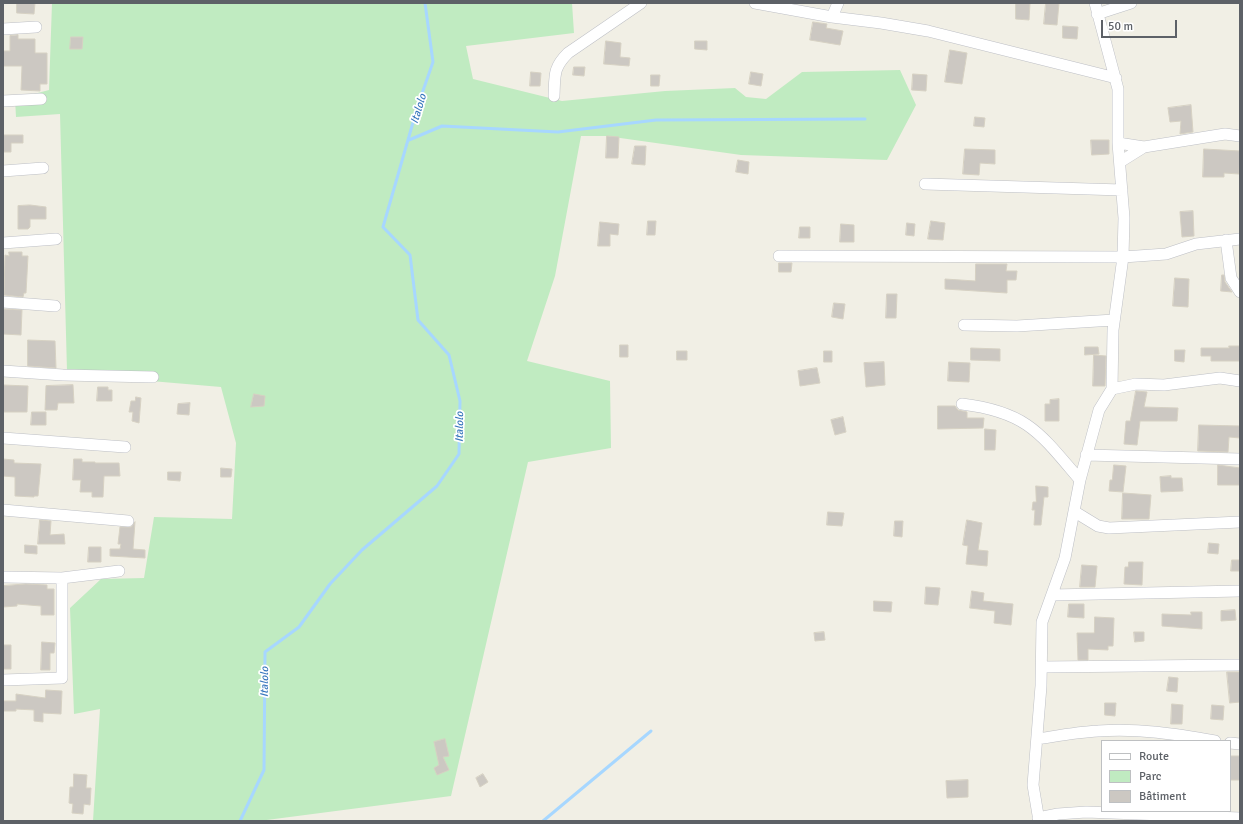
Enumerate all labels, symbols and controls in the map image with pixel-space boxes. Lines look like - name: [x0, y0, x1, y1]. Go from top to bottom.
- scale bar: [1103, 12, 1179, 38]
- text: 50 m: [1108, 19, 1133, 34]
- water label: Italolo: [408, 93, 430, 125]
- water label: Italolo: [453, 412, 467, 442]
- water label: Italolo: [258, 667, 272, 697]
- legend: [1101, 740, 1231, 812]
- text: Route: [1139, 749, 1169, 764]
- text: Parc: [1139, 769, 1161, 784]
- text: Bâtiment: [1139, 789, 1186, 804]

